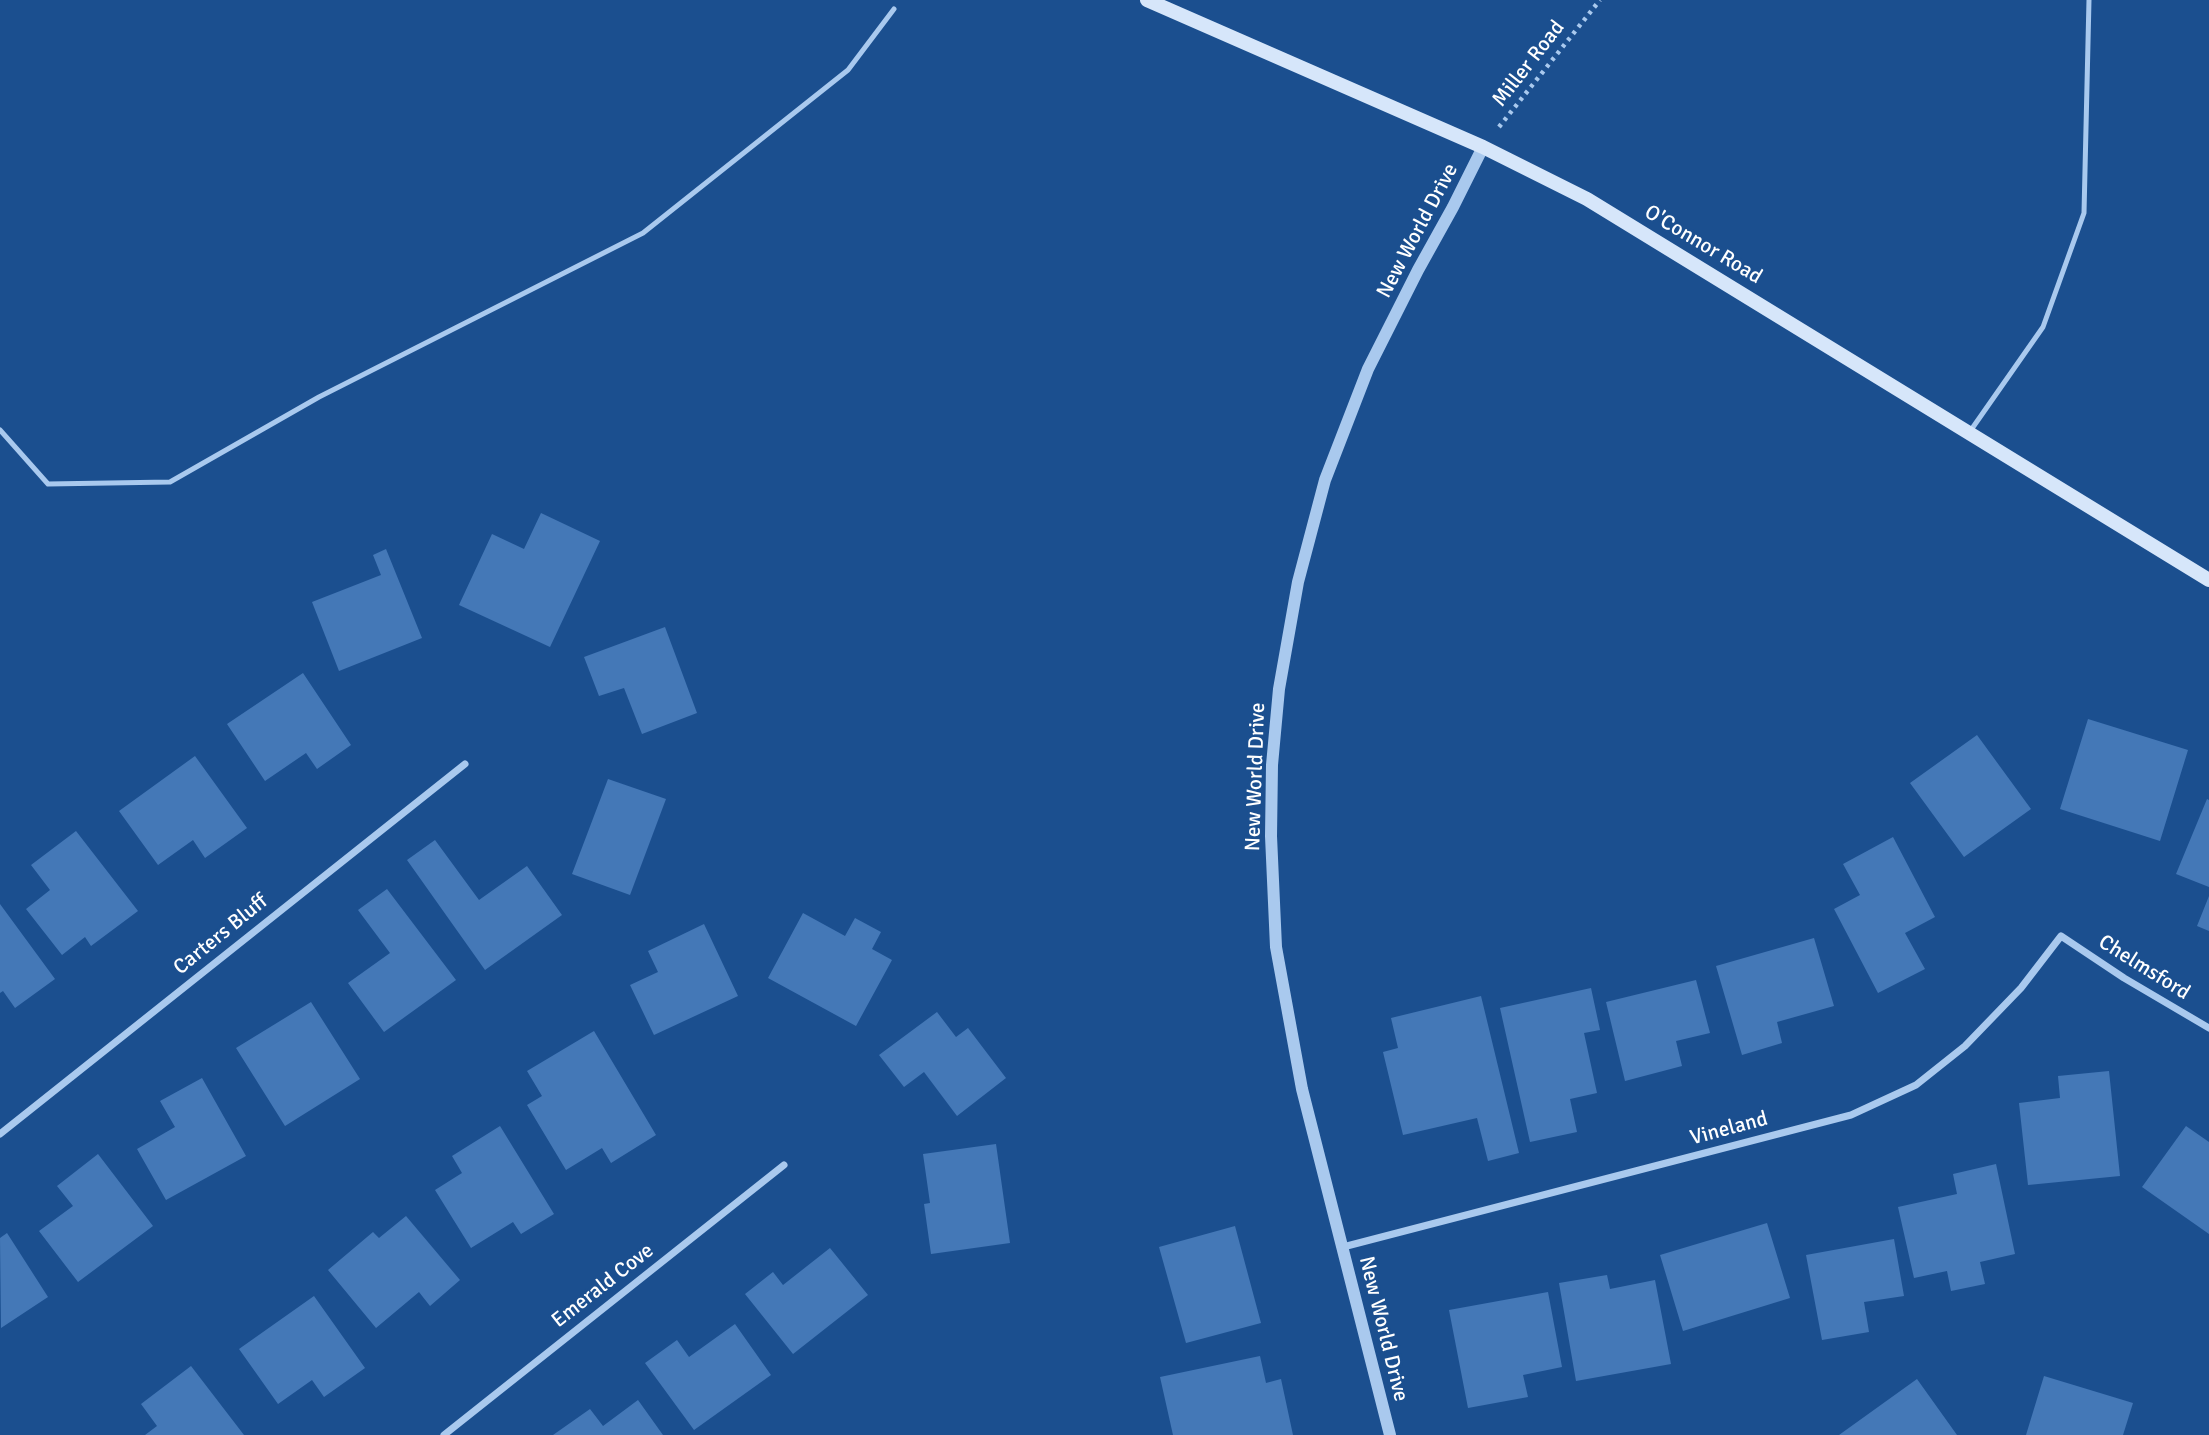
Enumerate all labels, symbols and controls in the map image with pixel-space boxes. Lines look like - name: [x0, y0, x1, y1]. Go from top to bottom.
- street label: Miller Road: [1488, 16, 1570, 112]
- street label: New World Drive: [1372, 159, 1464, 303]
- street label: O'Connor Road: [1640, 200, 1766, 290]
- street label: New World Drive: [1241, 702, 1271, 852]
- street label: Carters Bluff: [169, 889, 273, 981]
- street label: Chelmsford: [2094, 930, 2194, 1006]
- street label: Vineland: [1688, 1107, 1770, 1151]
- street label: Emerald Cove: [547, 1238, 659, 1334]
- street label: New World Drive: [1353, 1254, 1413, 1404]

